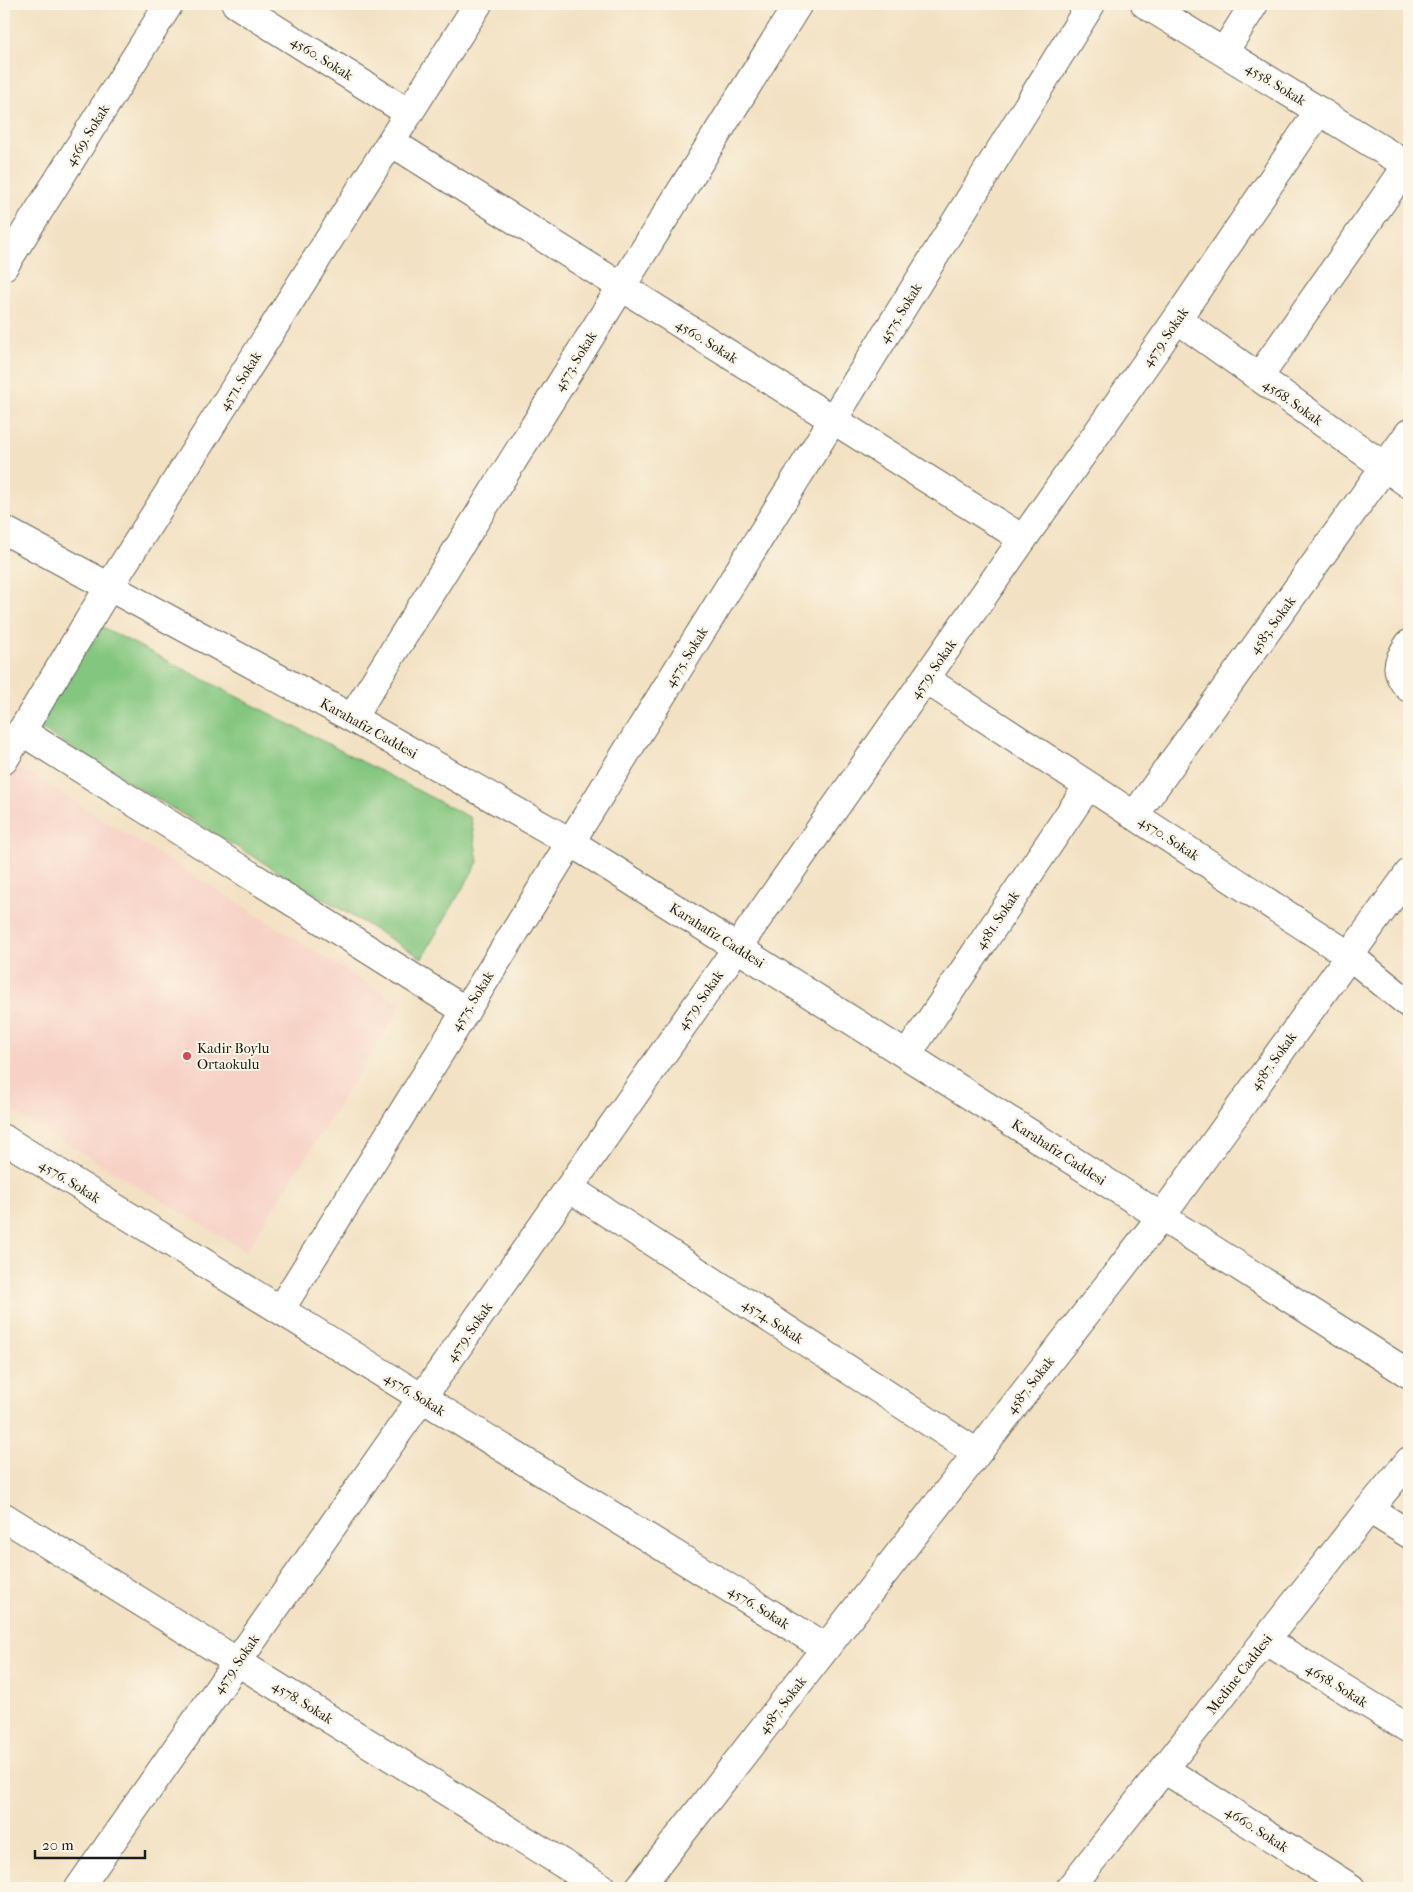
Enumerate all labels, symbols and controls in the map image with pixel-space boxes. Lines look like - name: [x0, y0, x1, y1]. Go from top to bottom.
- street label: 4560. Sokak: [288, 33, 357, 85]
- street label: 4558. Sokak: [1242, 59, 1310, 110]
- street label: 4569. Sokak: [62, 101, 114, 169]
- street label: 4575. Sokak: [875, 279, 926, 346]
- street label: 4579. Sokak: [1139, 304, 1193, 370]
- street label: 4560. Sokak: [673, 316, 742, 368]
- street label: 4573. Sokak: [550, 328, 601, 394]
- street label: 4571. Sokak: [216, 348, 266, 414]
- street label: 4568. Sokak: [1259, 376, 1327, 430]
- street label: 4583. Sokak: [1246, 592, 1300, 658]
- street label: 4575. Sokak: [661, 623, 712, 690]
- street label: 4579. Sokak: [907, 636, 961, 702]
- street label: Karahafız Caddesi: [317, 695, 421, 762]
- street label: 4570. Sokak: [1135, 812, 1203, 865]
- street label: 4581. Sokak: [972, 887, 1024, 953]
- street label: Karahafız Caddesi: [666, 899, 767, 971]
- street label: 4575. Sokak: [447, 967, 498, 1034]
- street label: 4579. Sokak: [674, 967, 728, 1033]
- street label: 4587. Sokak: [1246, 1028, 1301, 1094]
- place label: Kadir Boylu Ortaokulu: [197, 1040, 269, 1073]
- marker: Kadir Boylu Ortaokulu: [181, 1050, 193, 1062]
- street label: Karahafız Caddesi: [1008, 1116, 1109, 1189]
- street label: 4576. Sokak: [36, 1156, 104, 1207]
- street label: 4574. Sokak: [739, 1295, 807, 1348]
- street label: 4579. Sokak: [443, 1299, 497, 1365]
- street label: 4587. Sokak: [1003, 1353, 1059, 1417]
- street label: 4576. Sokak: [381, 1369, 449, 1420]
- street label: 4576. Sokak: [725, 1582, 793, 1633]
- street label: 4579. Sokak: [210, 1631, 264, 1697]
- street label: Medine Caddesi: [1203, 1631, 1276, 1718]
- street label: 4658. Sokak: [1303, 1660, 1371, 1712]
- street label: 4587. Sokak: [755, 1673, 811, 1737]
- street label: 4578. Sokak: [269, 1677, 337, 1728]
- street label: 4660. Sokak: [1222, 1803, 1292, 1857]
- scale bar: [35, 1827, 145, 1859]
- text: 20 m: [42, 1836, 74, 1854]

